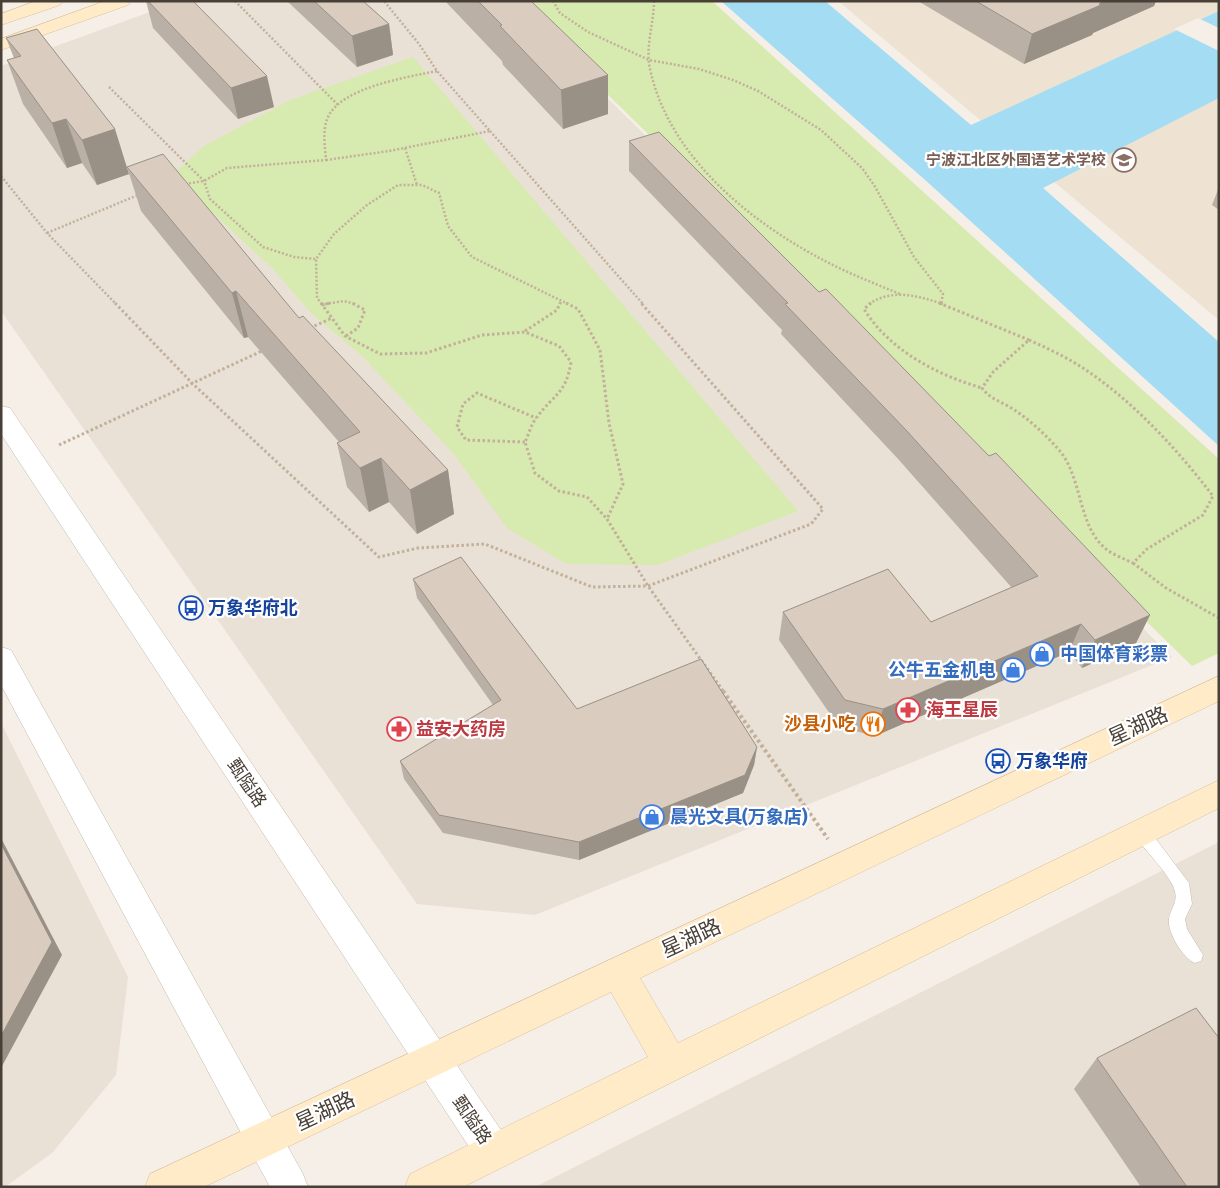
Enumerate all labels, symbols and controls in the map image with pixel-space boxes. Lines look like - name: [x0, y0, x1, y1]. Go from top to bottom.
- school or university icon: 宁波江北区外国语艺术学校: [1111, 147, 1137, 173]
- place label: 宁波江北区外国语艺术学校: [926, 151, 1106, 169]
- bus stop icon: 万象华府北: [178, 595, 204, 621]
- place label: 万象华府北: [208, 597, 298, 619]
- shop icon: 中国体育彩票: [1029, 641, 1055, 667]
- place label: 中国体育彩票: [1060, 643, 1168, 665]
- shop icon: 公牛五金机电: [1000, 657, 1026, 683]
- place label: 公牛五金机电: [888, 659, 996, 681]
- pharmacy icon: 海王星辰: [895, 697, 921, 723]
- place label: 海王星辰: [926, 699, 998, 721]
- street label: 星湖路: [1104, 701, 1172, 751]
- restaurant icon: 沙县小吃: [860, 711, 886, 737]
- place label: 沙县小吃: [784, 713, 856, 735]
- pharmacy icon: 益安大药房: [386, 716, 412, 742]
- place label: 益安大药房: [416, 718, 506, 740]
- bus stop icon: 万象华府: [985, 748, 1011, 774]
- place label: 万象华府: [1016, 750, 1088, 772]
- street label: 甄隘路: [223, 754, 271, 812]
- shop icon: 晨光文具(万象店): [639, 804, 665, 830]
- place label: 晨光文具(万象店): [670, 806, 808, 828]
- street label: 星湖路: [657, 913, 725, 963]
- street label: 星湖路: [291, 1086, 359, 1136]
- street label: 甄隘路: [448, 1091, 496, 1149]

